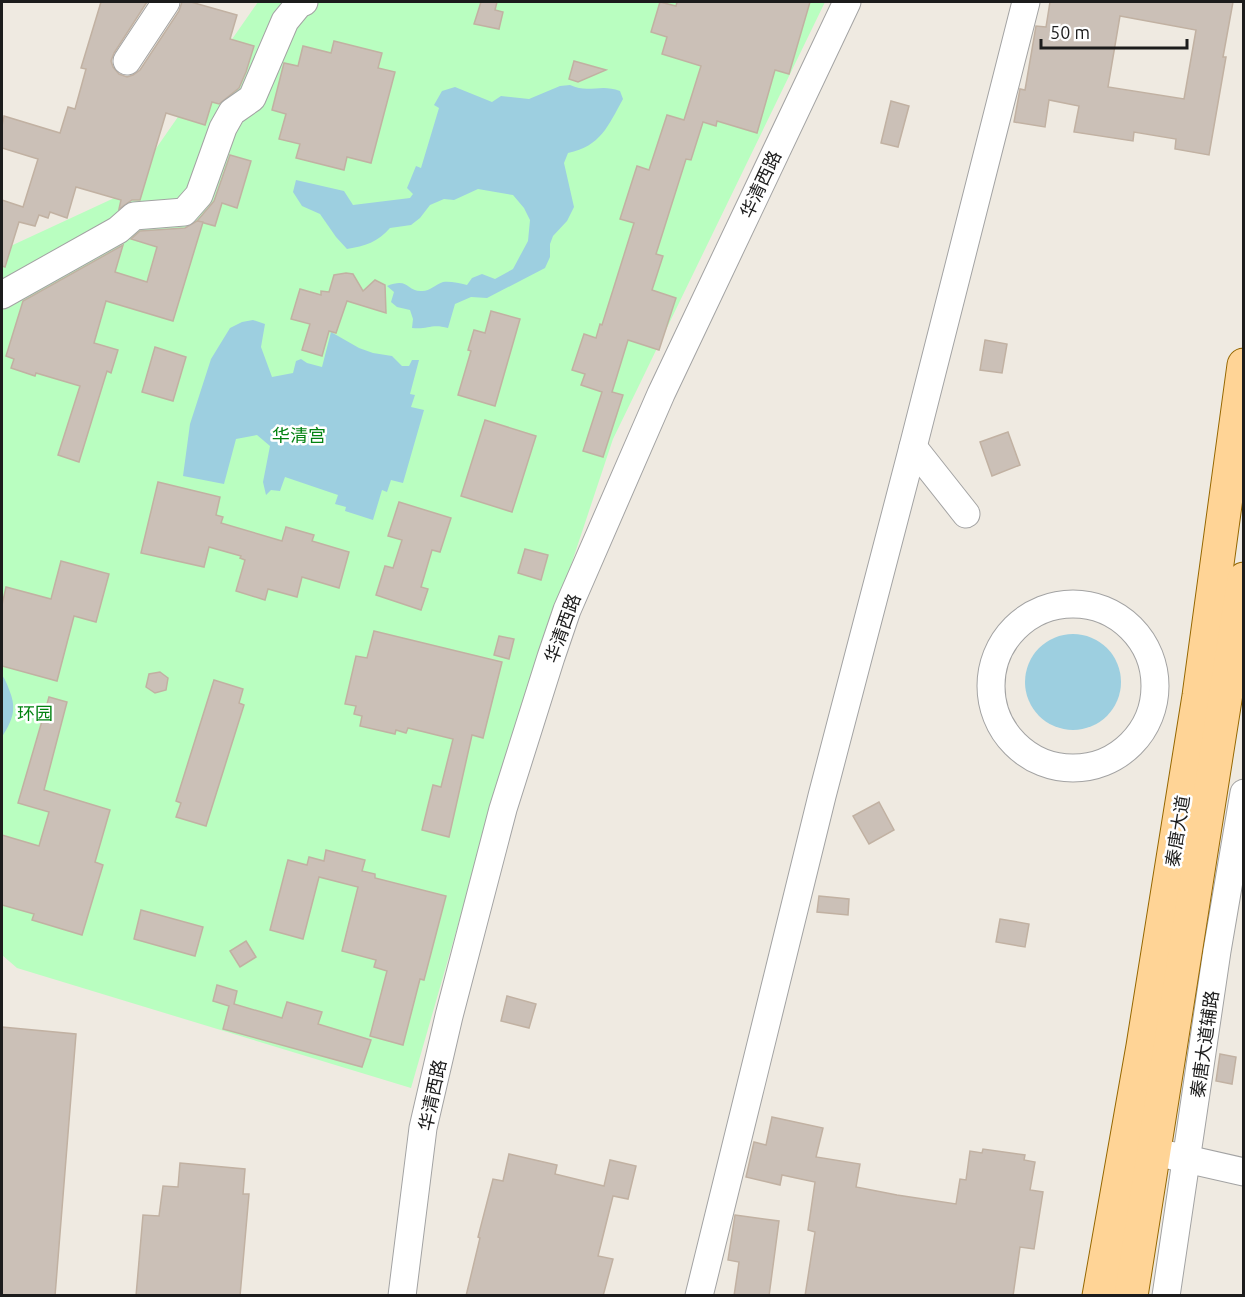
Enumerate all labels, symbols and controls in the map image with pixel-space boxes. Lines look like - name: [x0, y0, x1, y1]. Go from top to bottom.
- scale bar: [1041, 12, 1186, 50]
- text: 50 m: [1050, 22, 1090, 42]
- street label: 华清西路: [736, 147, 784, 221]
- park label: 华清宫: [272, 425, 326, 445]
- street label: 华清西路: [540, 591, 584, 665]
- park label: 环园: [17, 703, 53, 723]
- street label: 秦唐大道: [1161, 794, 1193, 868]
- street label: 秦唐大道辅路: [1187, 989, 1221, 1099]
- street label: 华清西路: [415, 1058, 449, 1132]

